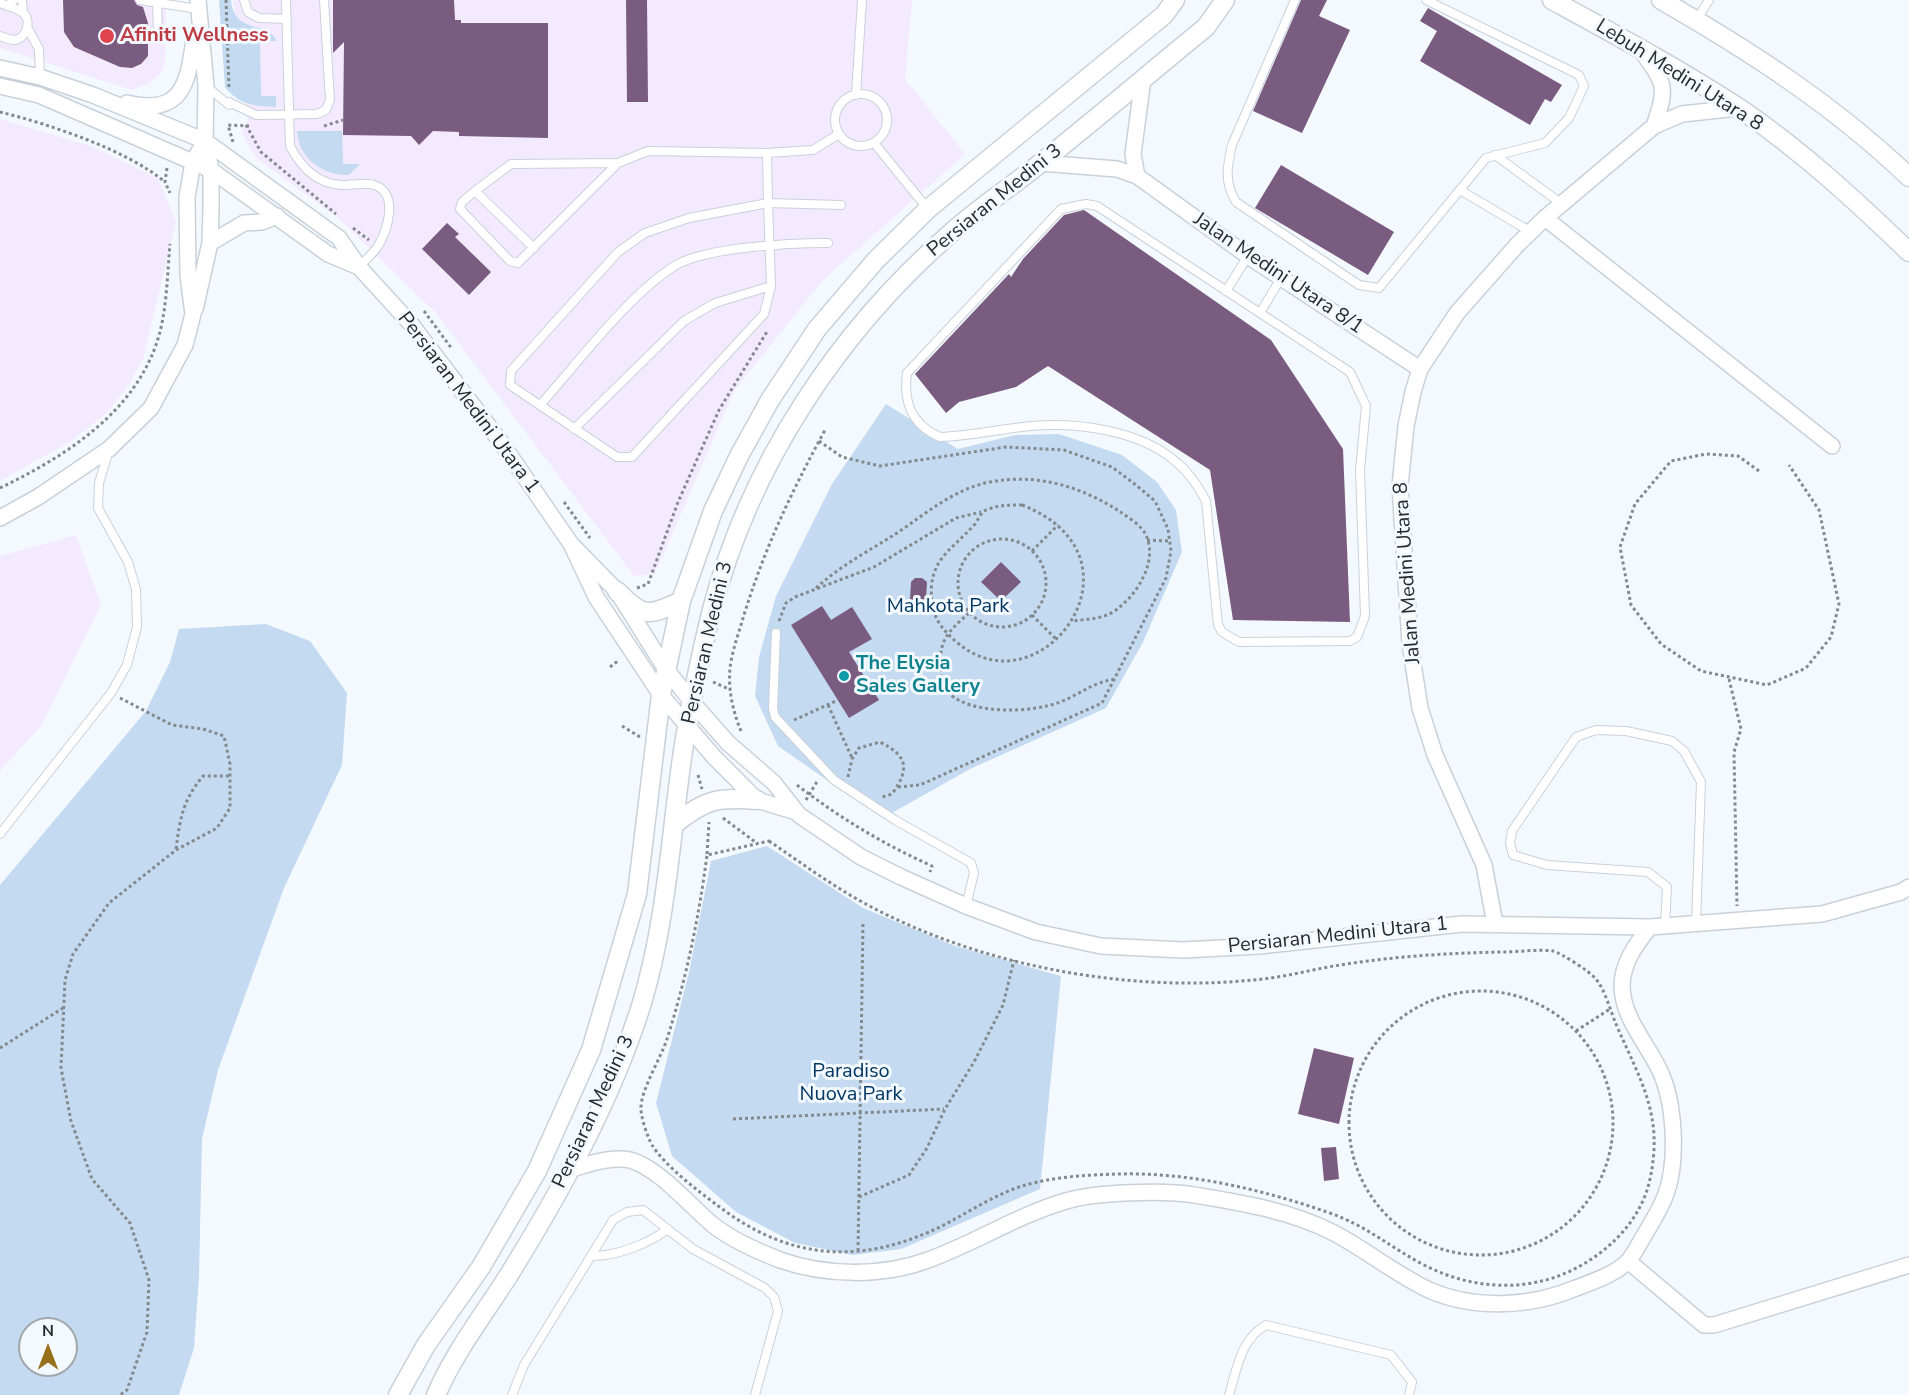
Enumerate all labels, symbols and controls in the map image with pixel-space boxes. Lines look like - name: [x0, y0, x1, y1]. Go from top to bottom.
- street label: Lebuh Medini Utara 8: [1591, 15, 1767, 137]
- place label: Afiniti Wellness: [120, 24, 269, 48]
- marker: Afiniti Wellness: [98, 27, 116, 45]
- street label: Persiaran Medini 3: [923, 139, 1067, 263]
- street label: Jalan Medini Utara 8/1: [1188, 208, 1368, 340]
- street label: Persiaran Medini Utara 1: [392, 307, 544, 499]
- street label: Jalan Medini Utara 8: [1390, 481, 1426, 665]
- street label: Persiaran Medini 3: [678, 559, 738, 727]
- park label: Mahkota Park: [887, 595, 1009, 619]
- place label: The Elysia Sales Gallery: [856, 652, 980, 699]
- marker: The Elysia Sales Gallery: [837, 669, 851, 683]
- street label: Persiaran Medini Utara 1: [1227, 913, 1449, 959]
- street label: Persiaran Medini 3: [548, 1032, 640, 1192]
- park label: Paradiso Nuova Park: [800, 1060, 902, 1107]
- north arrow: [18, 1317, 78, 1377]
- text: N: [42, 1320, 54, 1342]

